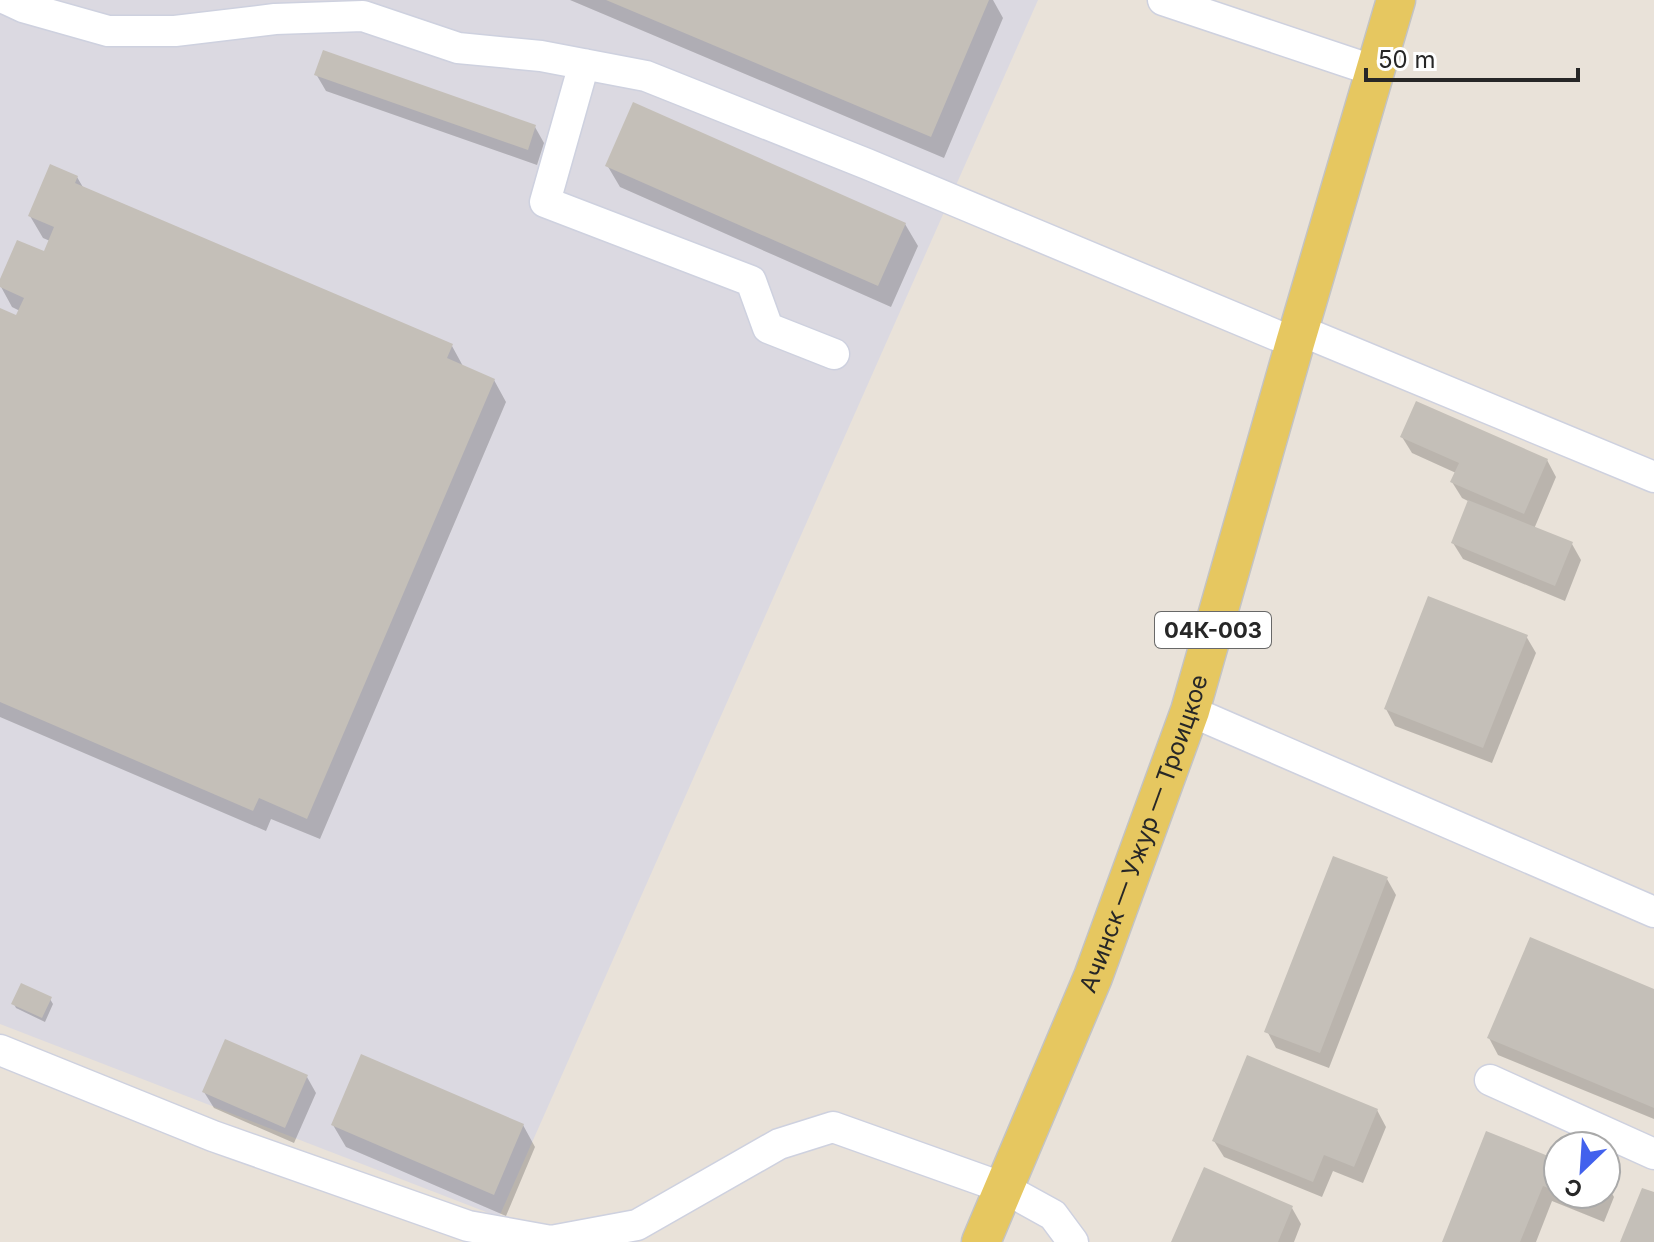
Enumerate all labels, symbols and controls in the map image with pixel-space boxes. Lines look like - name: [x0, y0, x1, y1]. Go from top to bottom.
- scale bar: [1366, 32, 1578, 82]
- text: 50 m: [1378, 45, 1436, 74]
- road number: 04К-003: [1155, 612, 1271, 648]
- street label: Ачинск — Ужур — Троицкое: [1073, 671, 1214, 997]
- north arrow: [1542, 1130, 1622, 1210]
- text: С: [1561, 1173, 1586, 1203]

